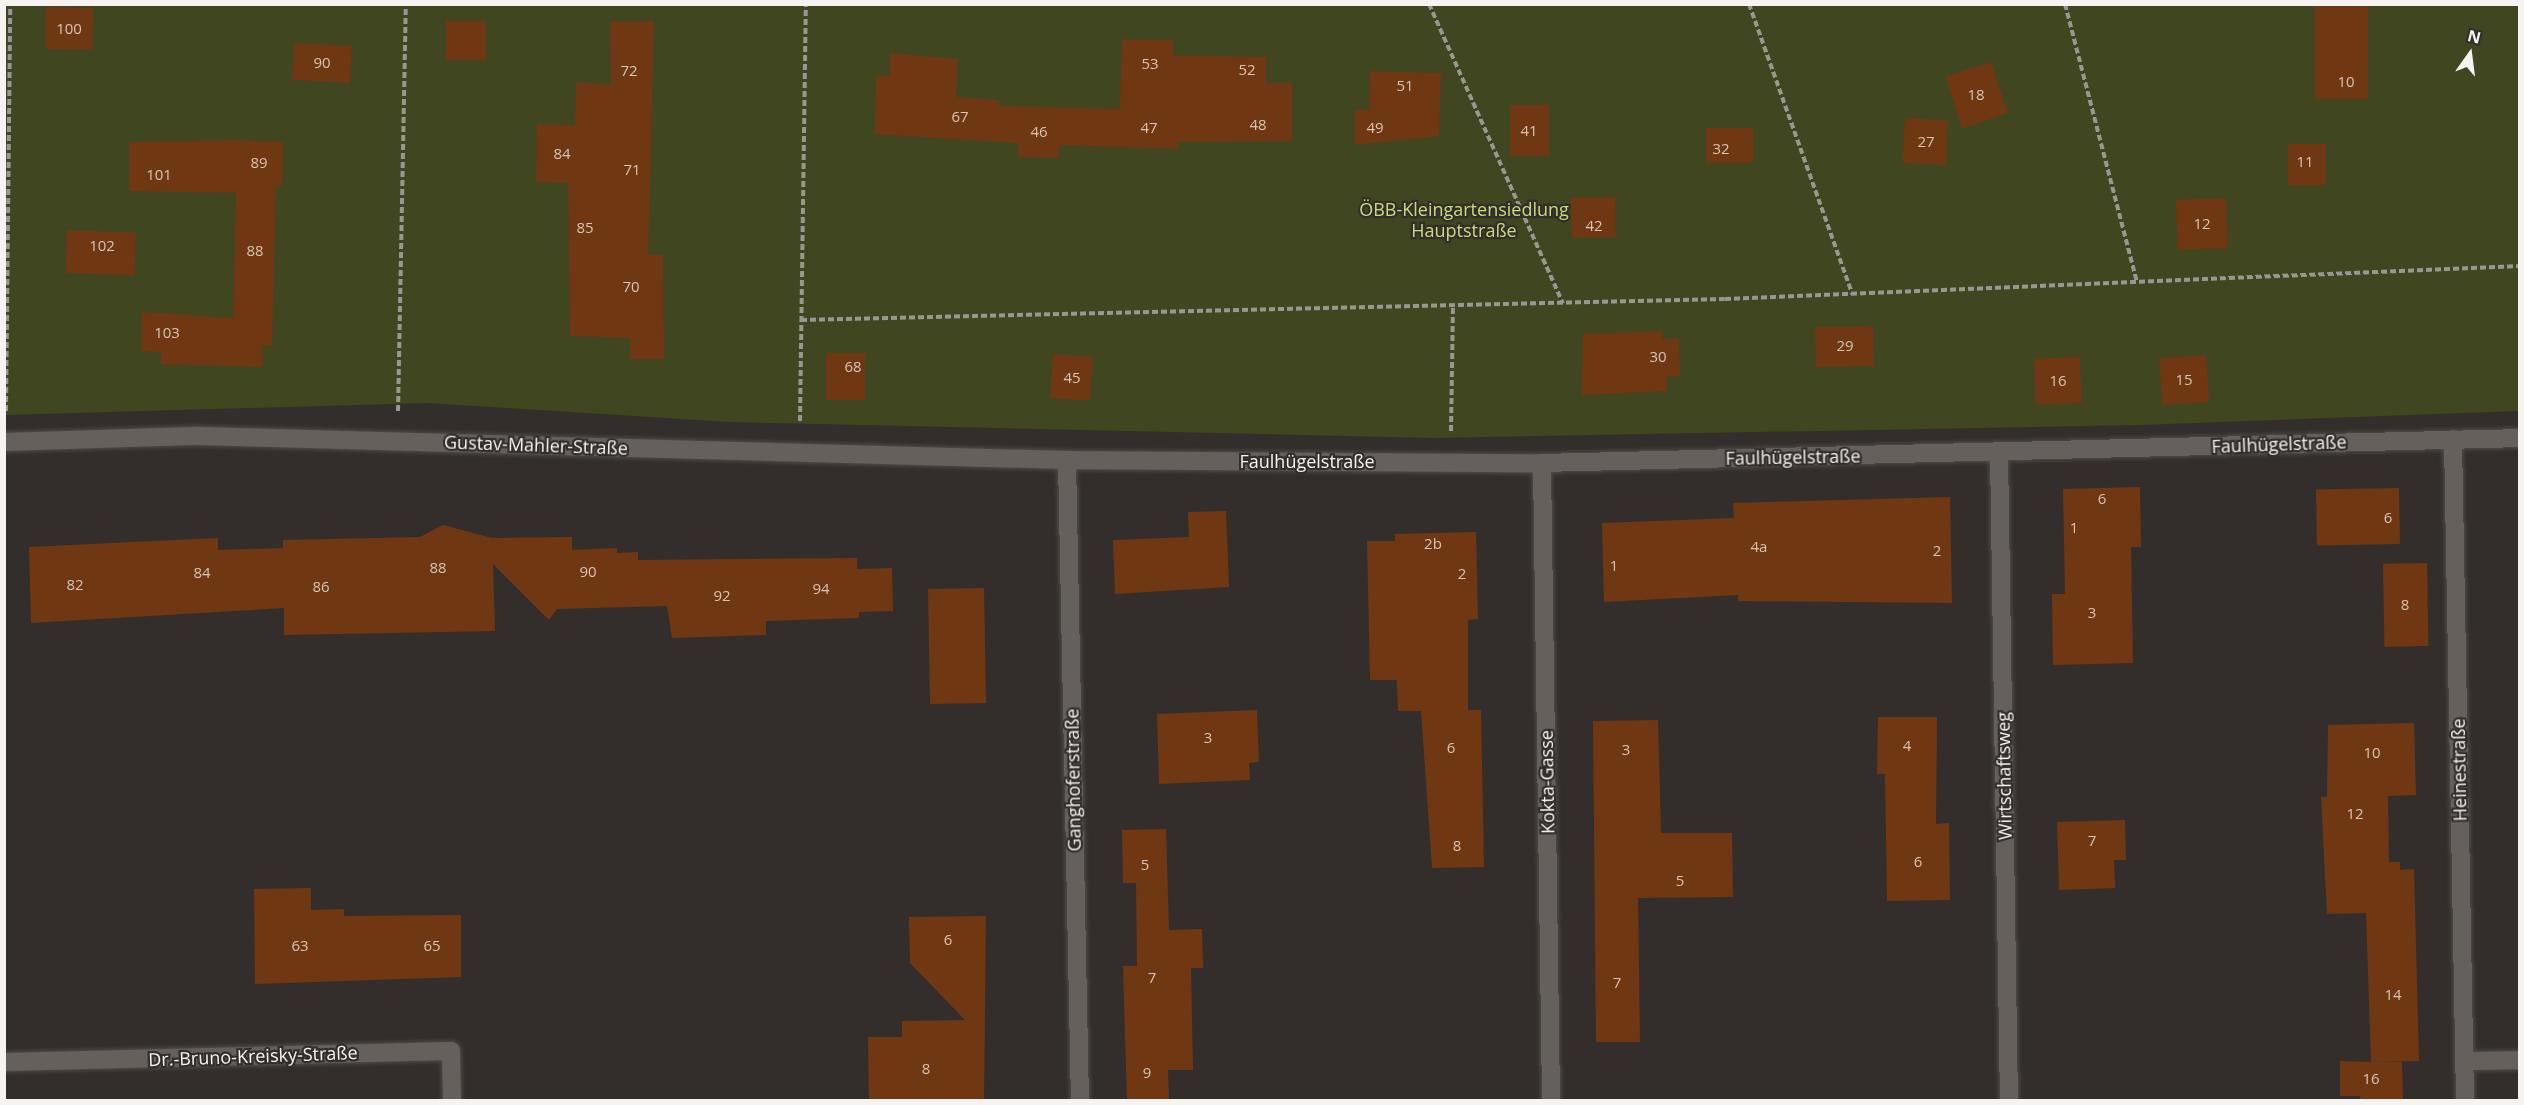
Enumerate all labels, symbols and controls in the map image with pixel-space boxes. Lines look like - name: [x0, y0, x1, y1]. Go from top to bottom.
- house number: 100: [56, 20, 82, 38]
- north arrow: [2440, 24, 2500, 84]
- text: N: [2465, 24, 2483, 49]
- house number: 90: [313, 54, 331, 72]
- house number: 53: [1141, 55, 1159, 73]
- house number: 52: [1238, 61, 1256, 79]
- house number: 72: [620, 62, 638, 80]
- house number: 10: [2337, 73, 2355, 91]
- house number: 51: [1396, 77, 1414, 95]
- house number: 18: [1967, 86, 1985, 104]
- house number: 67: [951, 108, 969, 126]
- house number: 48: [1249, 116, 1267, 134]
- house number: 47: [1140, 119, 1158, 137]
- house number: 49: [1366, 119, 1384, 137]
- house number: 41: [1520, 122, 1538, 140]
- house number: 46: [1030, 123, 1048, 141]
- house number: 27: [1917, 133, 1935, 151]
- house number: 32: [1712, 140, 1730, 158]
- house number: 84: [553, 145, 571, 163]
- house number: 11: [2296, 153, 2314, 171]
- house number: 89: [250, 154, 268, 172]
- house number: 71: [623, 161, 641, 179]
- house number: 101: [146, 166, 172, 184]
- park label: ÖBB-Kleingartensiedlung Hauptstraße: [1359, 199, 1569, 242]
- house number: 12: [2193, 215, 2211, 233]
- house number: 42: [1585, 217, 1603, 235]
- house number: 85: [576, 219, 594, 237]
- house number: 102: [89, 237, 115, 255]
- house number: 88: [246, 242, 264, 260]
- house number: 70: [622, 278, 640, 296]
- house number: 103: [154, 324, 180, 342]
- house number: 29: [1836, 337, 1854, 355]
- house number: 30: [1649, 348, 1667, 366]
- house number: 68: [844, 358, 862, 376]
- house number: 45: [1063, 369, 1081, 387]
- house number: 15: [2175, 371, 2193, 389]
- house number: 16: [2049, 372, 2067, 390]
- street label: Gustav-Mahler-Straße: [444, 431, 628, 459]
- street label: Faulhügelstraße: [2211, 431, 2347, 457]
- street label: Faulhügelstraße: [1725, 445, 1861, 469]
- street label: Faulhügelstraße: [1239, 450, 1375, 472]
- house number: 6: [2098, 490, 2106, 508]
- house number: 6: [2384, 509, 2392, 527]
- house number: 1: [2070, 519, 2078, 537]
- house number: 2b: [1424, 535, 1442, 553]
- house number: 4a: [1751, 538, 1767, 556]
- house number: 2: [1933, 542, 1941, 560]
- house number: 1: [1610, 557, 1618, 575]
- house number: 88: [429, 559, 447, 577]
- house number: 90: [579, 563, 597, 581]
- house number: 84: [193, 564, 211, 582]
- house number: 2: [1458, 565, 1466, 583]
- house number: 82: [66, 576, 84, 594]
- house number: 86: [312, 578, 330, 596]
- house number: 94: [812, 580, 830, 598]
- house number: 92: [713, 587, 731, 605]
- house number: 8: [2401, 596, 2409, 614]
- house number: 3: [2088, 604, 2096, 622]
- street label: Ganghoferstraße: [1061, 708, 1085, 852]
- street label: Wirtschaftsweg: [1992, 712, 2016, 840]
- street label: Heinestraße: [2447, 718, 2471, 822]
- house number: 3: [1204, 729, 1212, 747]
- street label: Kokta-Gasse: [1535, 730, 1559, 834]
- house number: 4: [1903, 737, 1911, 755]
- house number: 6: [1447, 739, 1455, 757]
- house number: 3: [1622, 741, 1630, 759]
- house number: 10: [2363, 744, 2381, 762]
- house number: 12: [2346, 805, 2364, 823]
- house number: 7: [2088, 832, 2096, 850]
- house number: 8: [1453, 837, 1461, 855]
- house number: 6: [1914, 853, 1922, 871]
- house number: 5: [1141, 856, 1149, 874]
- house number: 5: [1676, 872, 1684, 890]
- house number: 6: [944, 931, 952, 949]
- house number: 63: [291, 937, 309, 955]
- house number: 65: [423, 937, 441, 955]
- house number: 7: [1148, 969, 1156, 987]
- house number: 7: [1613, 974, 1621, 992]
- house number: 14: [2384, 986, 2402, 1004]
- street label: Dr.-Bruno-Kreisky-Straße: [148, 1042, 358, 1070]
- house number: 8: [922, 1060, 930, 1078]
- house number: 9: [1143, 1064, 1151, 1082]
- house number: 16: [2362, 1070, 2380, 1088]

